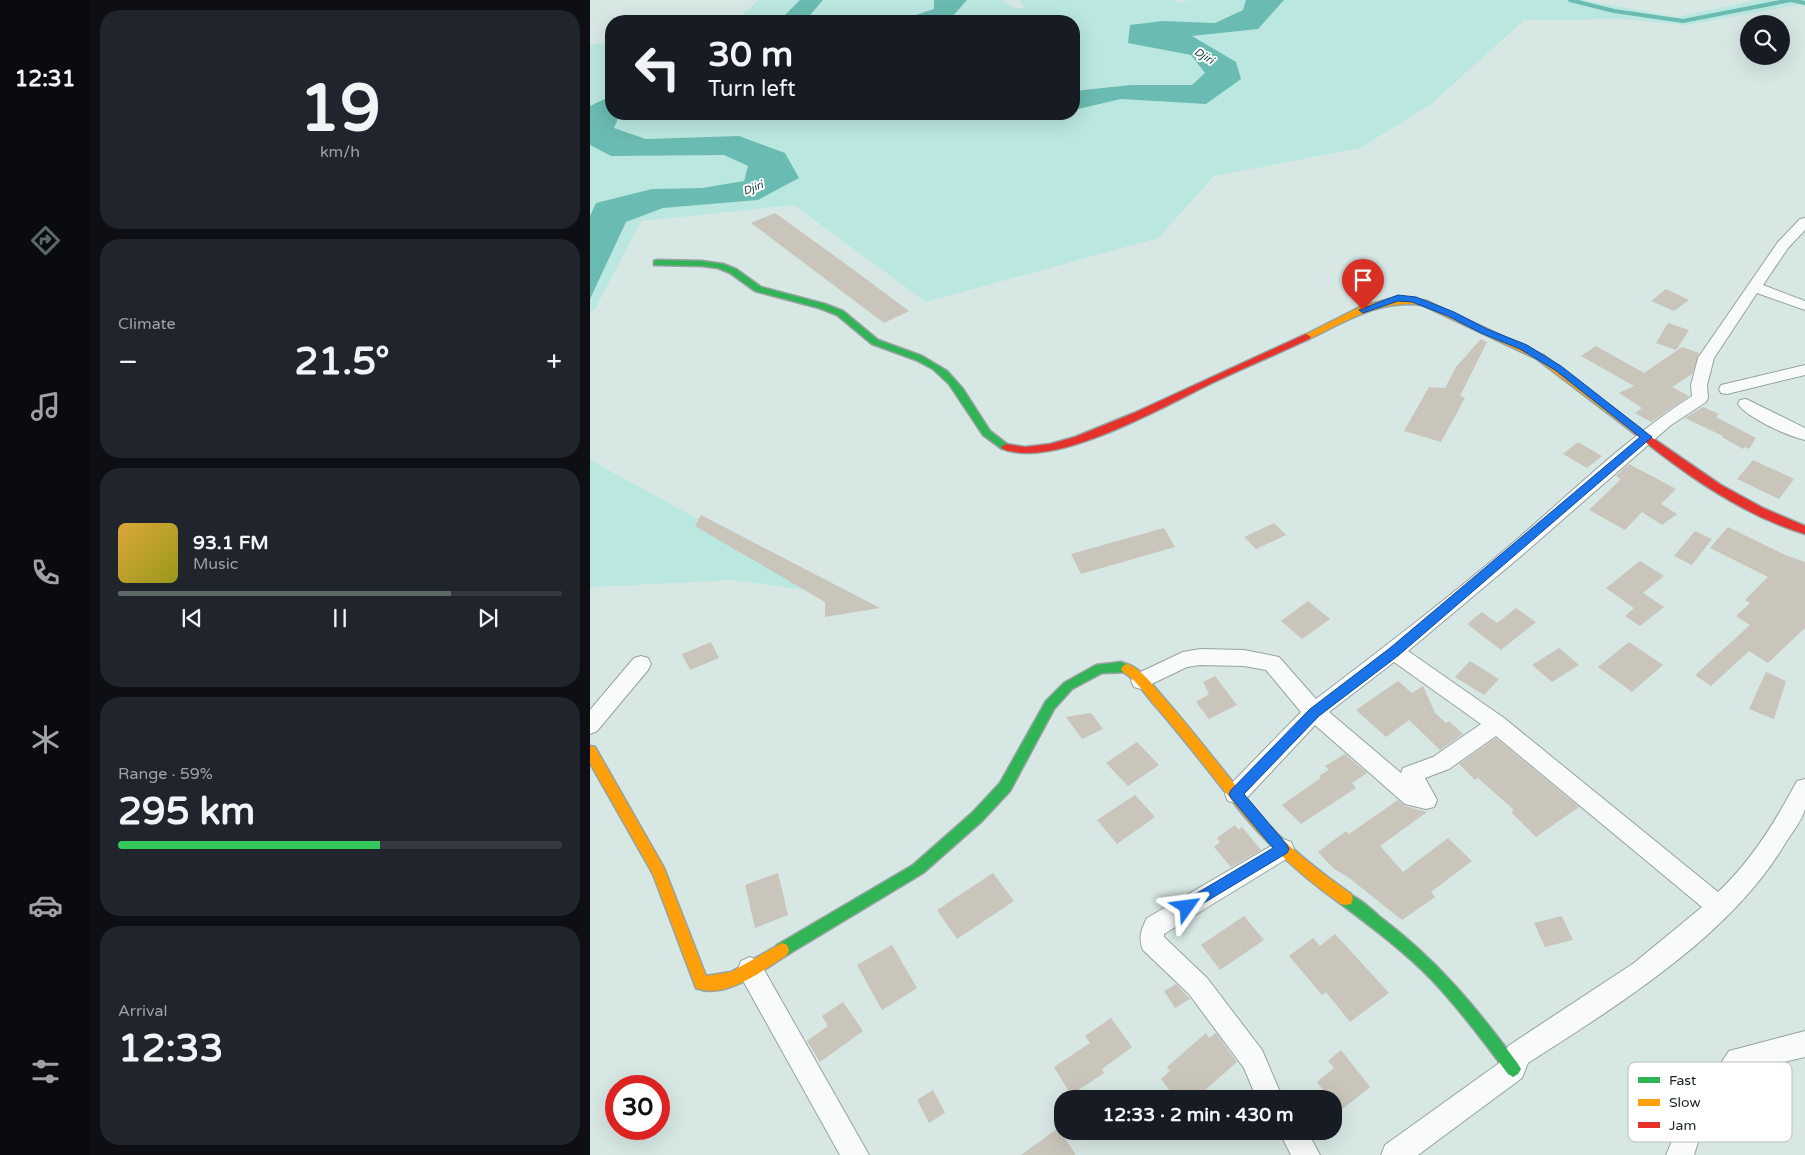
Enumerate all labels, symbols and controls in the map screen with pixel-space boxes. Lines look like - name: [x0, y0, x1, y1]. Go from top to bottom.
- map controls: [1740, 15, 1790, 65]
- button: search: [1740, 15, 1790, 65]
- text: 30 m: [708, 34, 793, 76]
- icon: left: [625, 35, 690, 100]
- water label: Djiri: [1192, 45, 1217, 68]
- text: 12:31: [15, 66, 75, 92]
- text: 19: [299, 70, 381, 149]
- text: Turn left: [708, 76, 796, 102]
- text: km/h: [320, 142, 360, 162]
- water label: Djiri: [741, 178, 766, 198]
- icon: directions: [28, 223, 63, 258]
- pin: [1342, 259, 1384, 310]
- icon: arrive: [1349, 266, 1377, 294]
- text: Climate: [118, 314, 176, 334]
- text: 21.5°: [295, 339, 390, 385]
- text: −: [118, 345, 138, 379]
- text: +: [546, 345, 562, 379]
- icon: music: [28, 389, 63, 424]
- text: 93.1 FM: [193, 532, 269, 554]
- text: Music: [193, 554, 238, 574]
- icon: phone: [28, 555, 63, 590]
- icon: previous: [178, 604, 206, 632]
- icon: pause: [326, 604, 354, 632]
- icon: next: [474, 604, 502, 632]
- icon: climate: [28, 722, 63, 757]
- text: Range · 59%: [118, 764, 213, 784]
- text: 295 km: [118, 789, 255, 835]
- position arrow: [1160, 880, 1212, 932]
- icon: car: [28, 888, 63, 923]
- text: Arrival: [118, 1001, 167, 1021]
- text: 12:33: [118, 1026, 223, 1072]
- icon: filters: [28, 1054, 63, 1089]
- legend: [1628, 1062, 1792, 1142]
- text: Fast: [1669, 1072, 1697, 1089]
- speed limit sign: 30: [605, 1075, 670, 1140]
- text: Slow: [1669, 1094, 1701, 1111]
- text: 12:33 · 2 min · 430 m: [1102, 1104, 1294, 1126]
- text: Jam: [1669, 1117, 1696, 1134]

